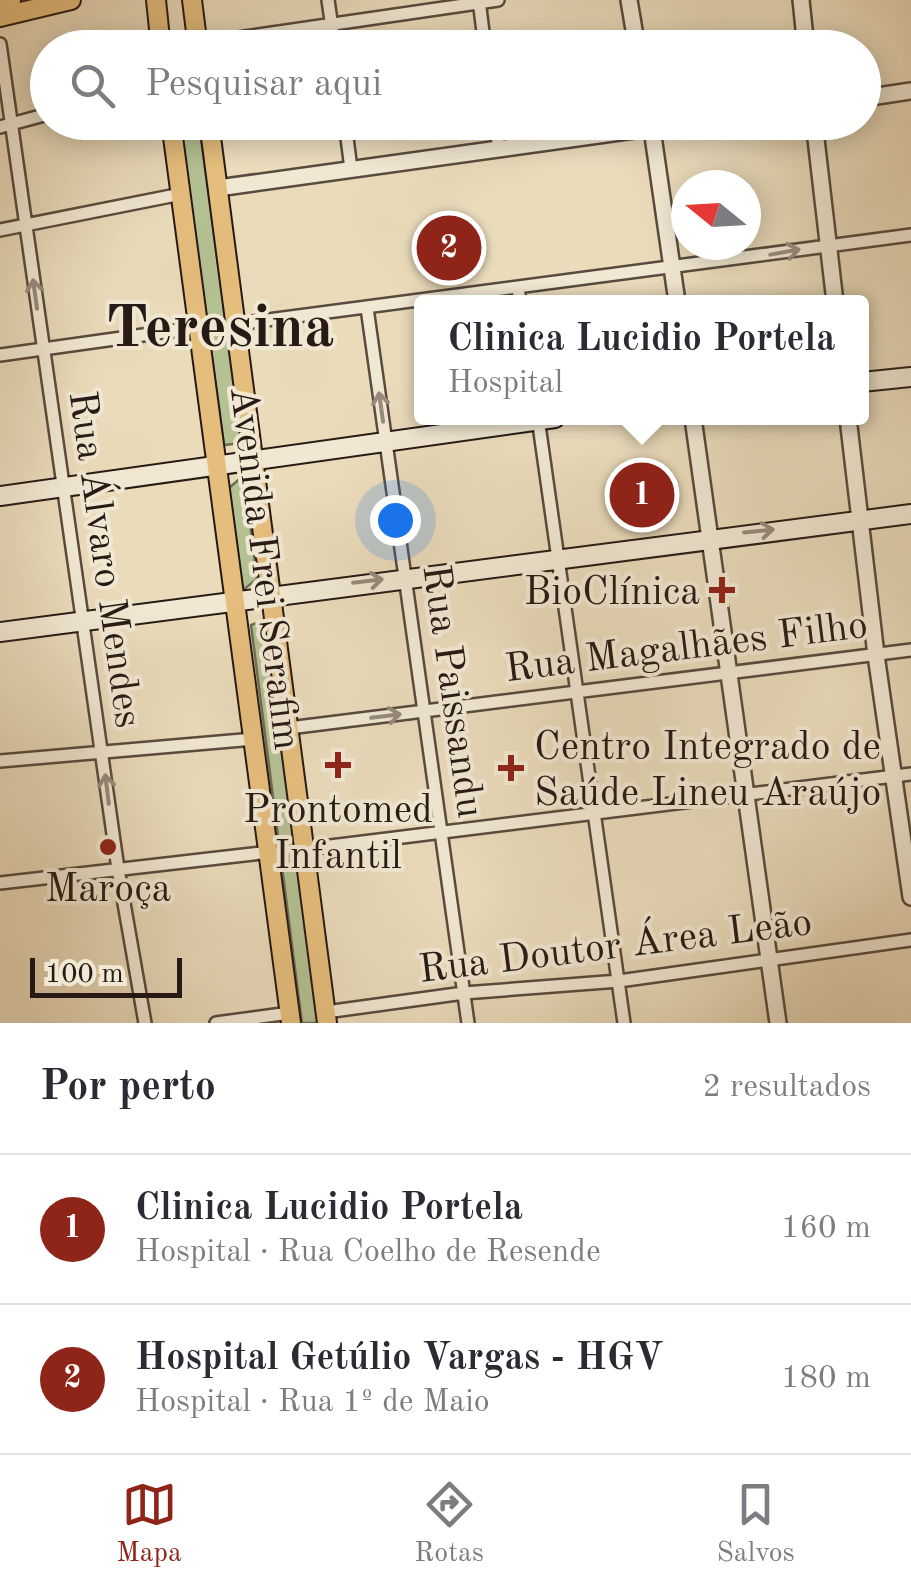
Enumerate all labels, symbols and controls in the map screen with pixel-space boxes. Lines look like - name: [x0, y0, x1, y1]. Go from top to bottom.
- search box: [30, 30, 881, 140]
- icon: search: [65, 58, 120, 113]
- text: Pesquisar aqui: [145, 66, 382, 104]
- north arrow: [671, 170, 761, 260]
- pin: 2: [416, 210, 482, 286]
- one-way arrow: [768, 242, 801, 261]
- one-way arrow: [26, 278, 44, 311]
- popup: [414, 295, 869, 425]
- district label: Teresina: [105, 300, 335, 360]
- text: Clinica Lucidio Portela: [447, 321, 836, 359]
- text: Hospital: [447, 368, 563, 400]
- street label: Avenida Frei Serafim: [221, 384, 305, 753]
- street label: Rua Álvaro Mendes: [60, 388, 154, 730]
- one-way arrow: [371, 391, 389, 423]
- pin: 1: [610, 458, 674, 532]
- your location: [370, 495, 421, 546]
- one-way arrow: [743, 521, 775, 540]
- street label: Rua Paissandu: [413, 562, 489, 821]
- one-way arrow: [351, 572, 383, 590]
- place label: BioClínica: [524, 574, 700, 614]
- marker: BioClínica: [709, 577, 735, 603]
- street label: Rua Magalhães Filho: [503, 607, 870, 691]
- one-way arrow: [370, 706, 402, 725]
- place label: Centro Integrado de Saúde Lineu Araújo: [534, 729, 881, 815]
- marker: Prontomed Infantil: [325, 752, 351, 778]
- marker: Centro Integrado de Saúde Lineu Araújo: [498, 755, 524, 781]
- one-way arrow: [98, 773, 116, 805]
- place label: Prontomed Infantil: [243, 792, 433, 878]
- marker: Maroça: [97, 836, 119, 858]
- place label: Maroça: [45, 871, 172, 911]
- street label: Rua Doutor Área Leão: [416, 896, 814, 992]
- scale bar: [30, 953, 182, 998]
- text: 100 m: [45, 961, 124, 989]
- text: Por perto: [40, 1067, 216, 1109]
- text: 2 resultados: [703, 1072, 871, 1104]
- text: Clinica Lucidio Portela: [135, 1190, 523, 1228]
- text: 1: [63, 1213, 82, 1245]
- text: 160 m: [781, 1213, 871, 1245]
- text: Hospital · Rua Coelho de Resende: [135, 1237, 601, 1269]
- text: Hospital Getúlio Vargas - HGV: [135, 1340, 664, 1378]
- text: 2: [63, 1363, 82, 1395]
- text: 180 m: [781, 1363, 871, 1395]
- text: Hospital · Rua 1º de Maio: [135, 1387, 490, 1419]
- tab: Mapa: [116, 1477, 182, 1572]
- tab: Rotas: [414, 1477, 484, 1572]
- tab: Salvos: [716, 1477, 795, 1572]

